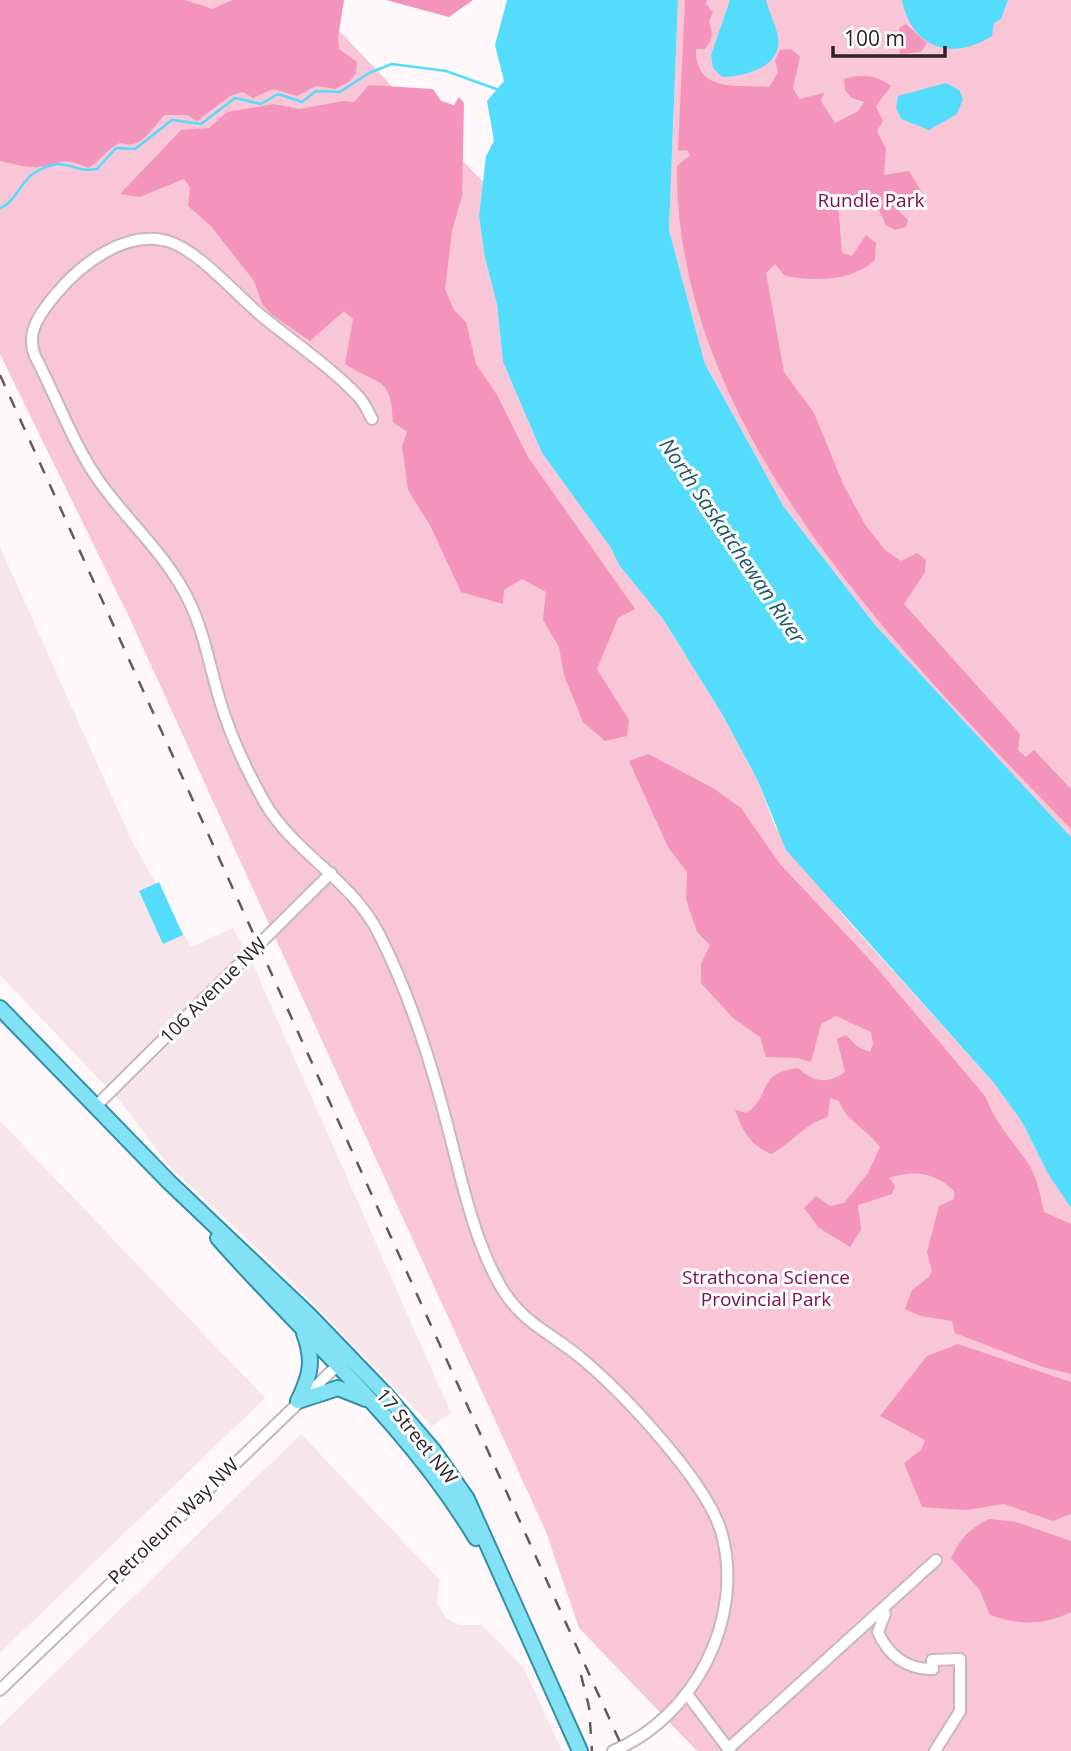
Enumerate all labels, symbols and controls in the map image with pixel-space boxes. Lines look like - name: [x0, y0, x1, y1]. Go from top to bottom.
- scale bar: [833, 14, 945, 58]
- text: 100 m: [844, 24, 905, 52]
- park label: Rundle Park: [818, 187, 924, 213]
- water label: North Saskatchewan River: [654, 432, 813, 649]
- street label: 106 Avenue NW: [154, 931, 272, 1049]
- park label: Strathcona Science Provincial Park: [682, 1264, 850, 1312]
- street label: 17 Street NW: [370, 1383, 464, 1490]
- street label: Petroleum Way NW: [102, 1452, 244, 1590]

